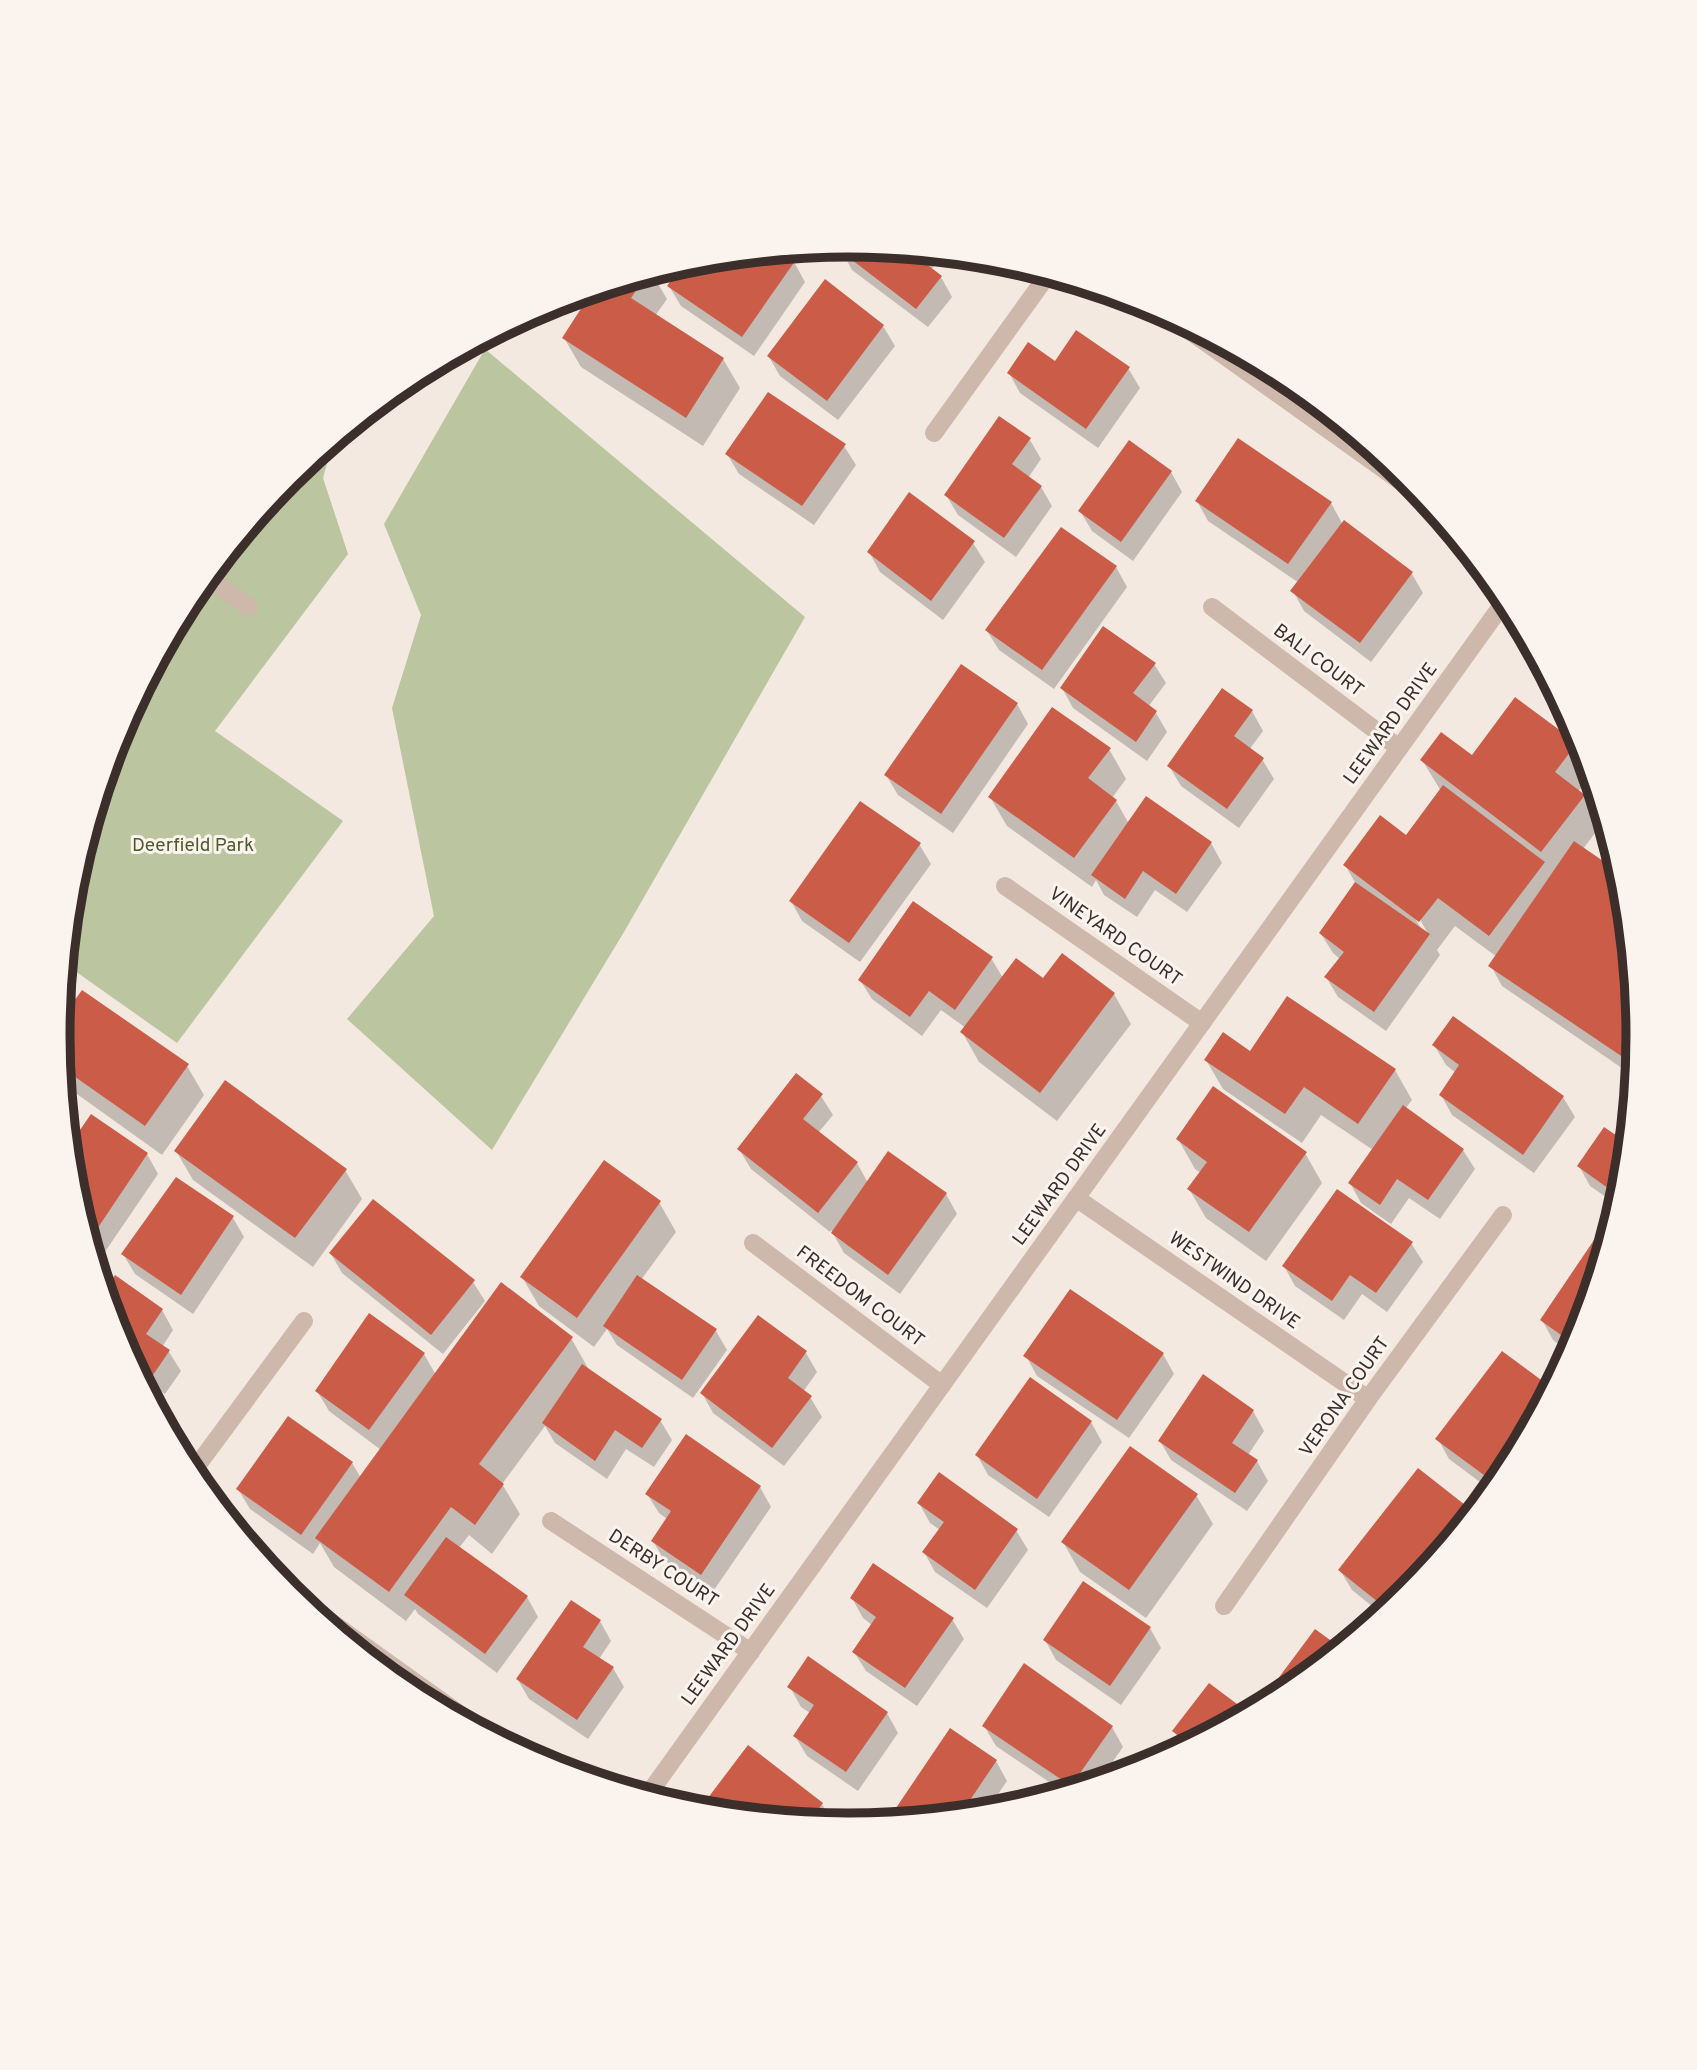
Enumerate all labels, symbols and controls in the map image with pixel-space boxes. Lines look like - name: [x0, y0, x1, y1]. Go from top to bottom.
- street label: BALI COURT: [1268, 619, 1368, 703]
- street label: LEEWARD DRIVE: [1339, 658, 1443, 790]
- park label: Deerfield Park: [132, 834, 254, 858]
- street label: VINEYARD COURT: [1044, 882, 1186, 992]
- street label: LEEWARD DRIVE: [1008, 1119, 1112, 1251]
- street label: WESTWIND DRIVE: [1164, 1227, 1304, 1335]
- street label: FREEDOM COURT: [791, 1241, 929, 1353]
- street label: VERONA COURT: [1295, 1332, 1395, 1462]
- street label: DERBY COURT: [604, 1525, 722, 1613]
- street label: LEEWARD DRIVE: [677, 1579, 781, 1711]

